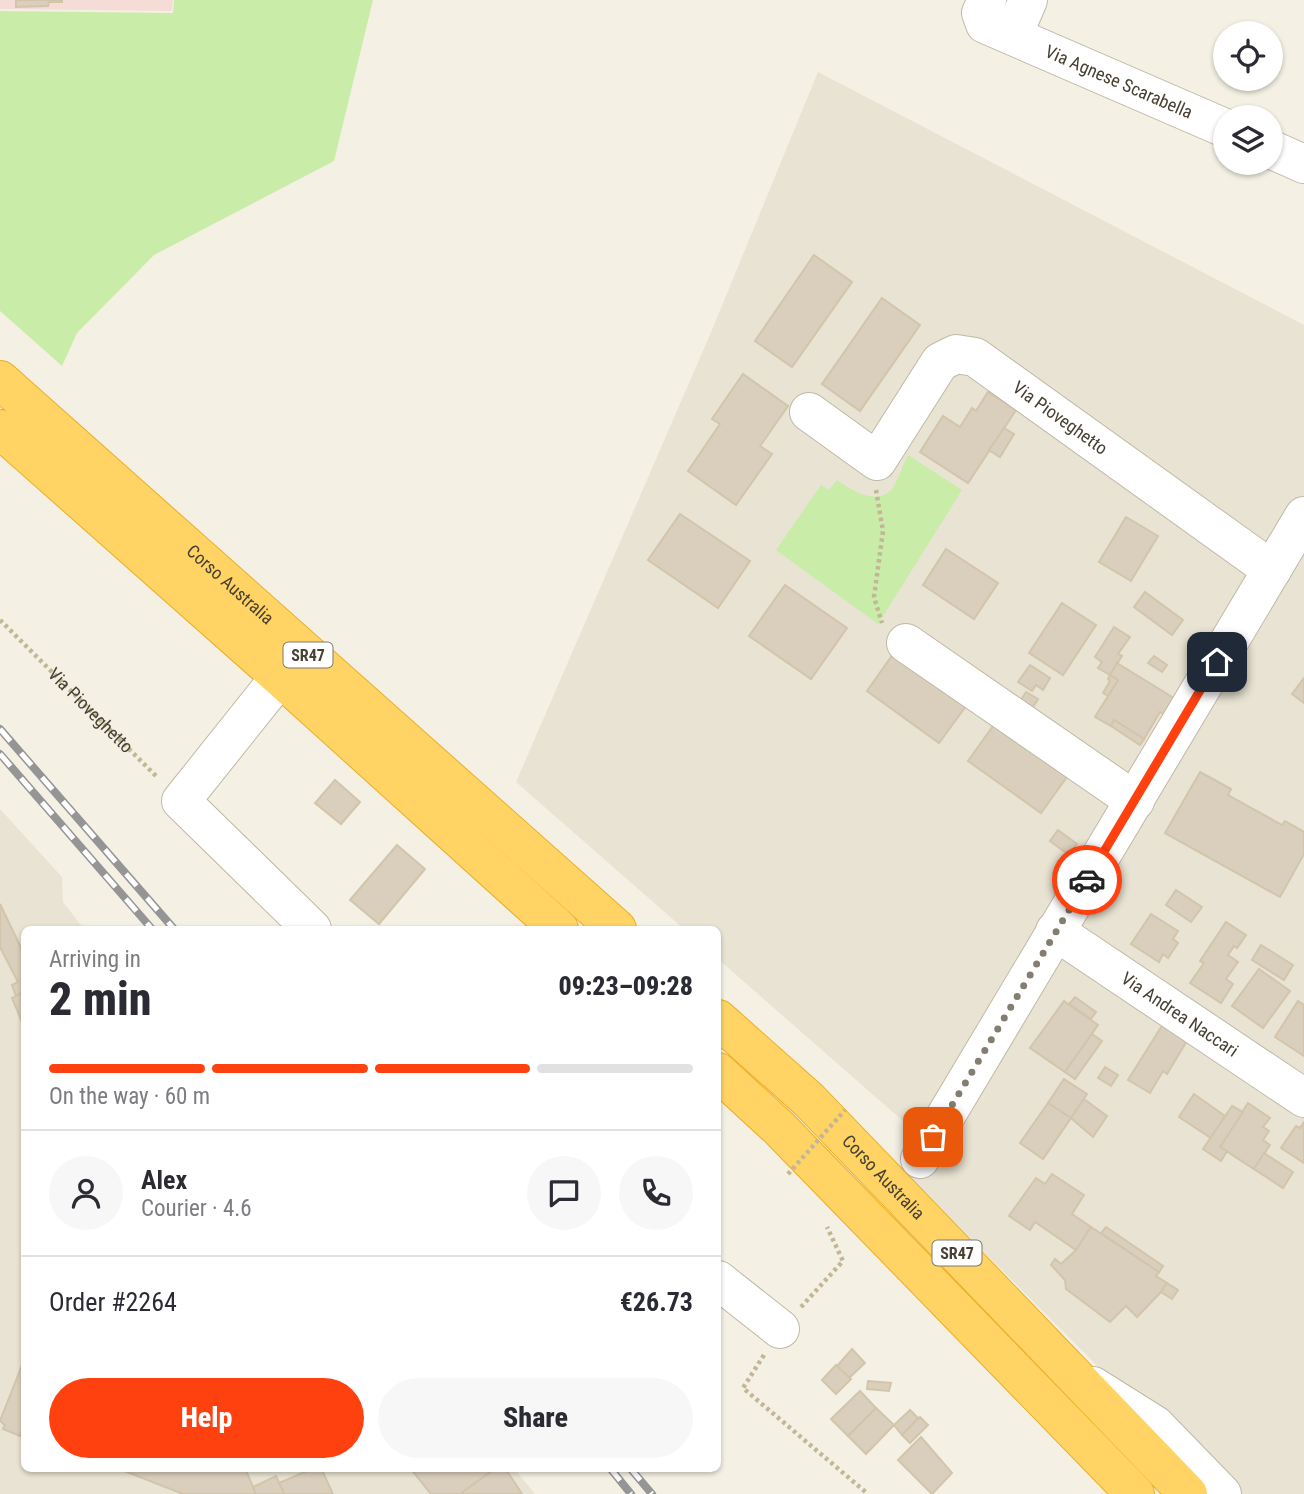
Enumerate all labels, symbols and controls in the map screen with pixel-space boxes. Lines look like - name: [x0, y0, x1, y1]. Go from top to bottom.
- map controls: [1213, 21, 1283, 175]
- button: locate: [1213, 21, 1283, 91]
- street label: Via Agnese Scarabella: [1042, 40, 1196, 123]
- button: layers: [1213, 105, 1283, 175]
- street label: Via Pioveghetto: [1009, 377, 1112, 459]
- street label: Corso Australia: [183, 540, 278, 629]
- pin: [1187, 632, 1247, 692]
- road number: SR47: [284, 642, 332, 668]
- icon: home: [1198, 643, 1236, 681]
- street label: Via Pioveghetto: [44, 663, 138, 757]
- courier: [1052, 845, 1122, 915]
- icon: car: [1068, 861, 1106, 899]
- text: Arriving in: [49, 946, 141, 973]
- street label: Via Andrea Naccari: [1117, 967, 1242, 1061]
- text: 09:23–09:28: [559, 971, 693, 1001]
- text: 2 min: [49, 972, 152, 1026]
- text: On the way · 60 m: [49, 1083, 210, 1110]
- pin: [903, 1107, 963, 1167]
- icon: bag: [914, 1118, 952, 1156]
- street label: Corso Australia: [838, 1130, 929, 1224]
- button: person: [49, 1156, 123, 1230]
- button: chat: [527, 1156, 601, 1230]
- button: phone: [619, 1156, 693, 1230]
- text: Alex: [141, 1165, 187, 1195]
- text: Courier · 4.6: [141, 1195, 252, 1222]
- road number: SR47: [932, 1240, 982, 1266]
- text: Order #2264: [49, 1287, 177, 1317]
- text: €26.73: [620, 1287, 693, 1317]
- button: Help: [49, 1378, 364, 1458]
- button: Share: [378, 1378, 693, 1458]

